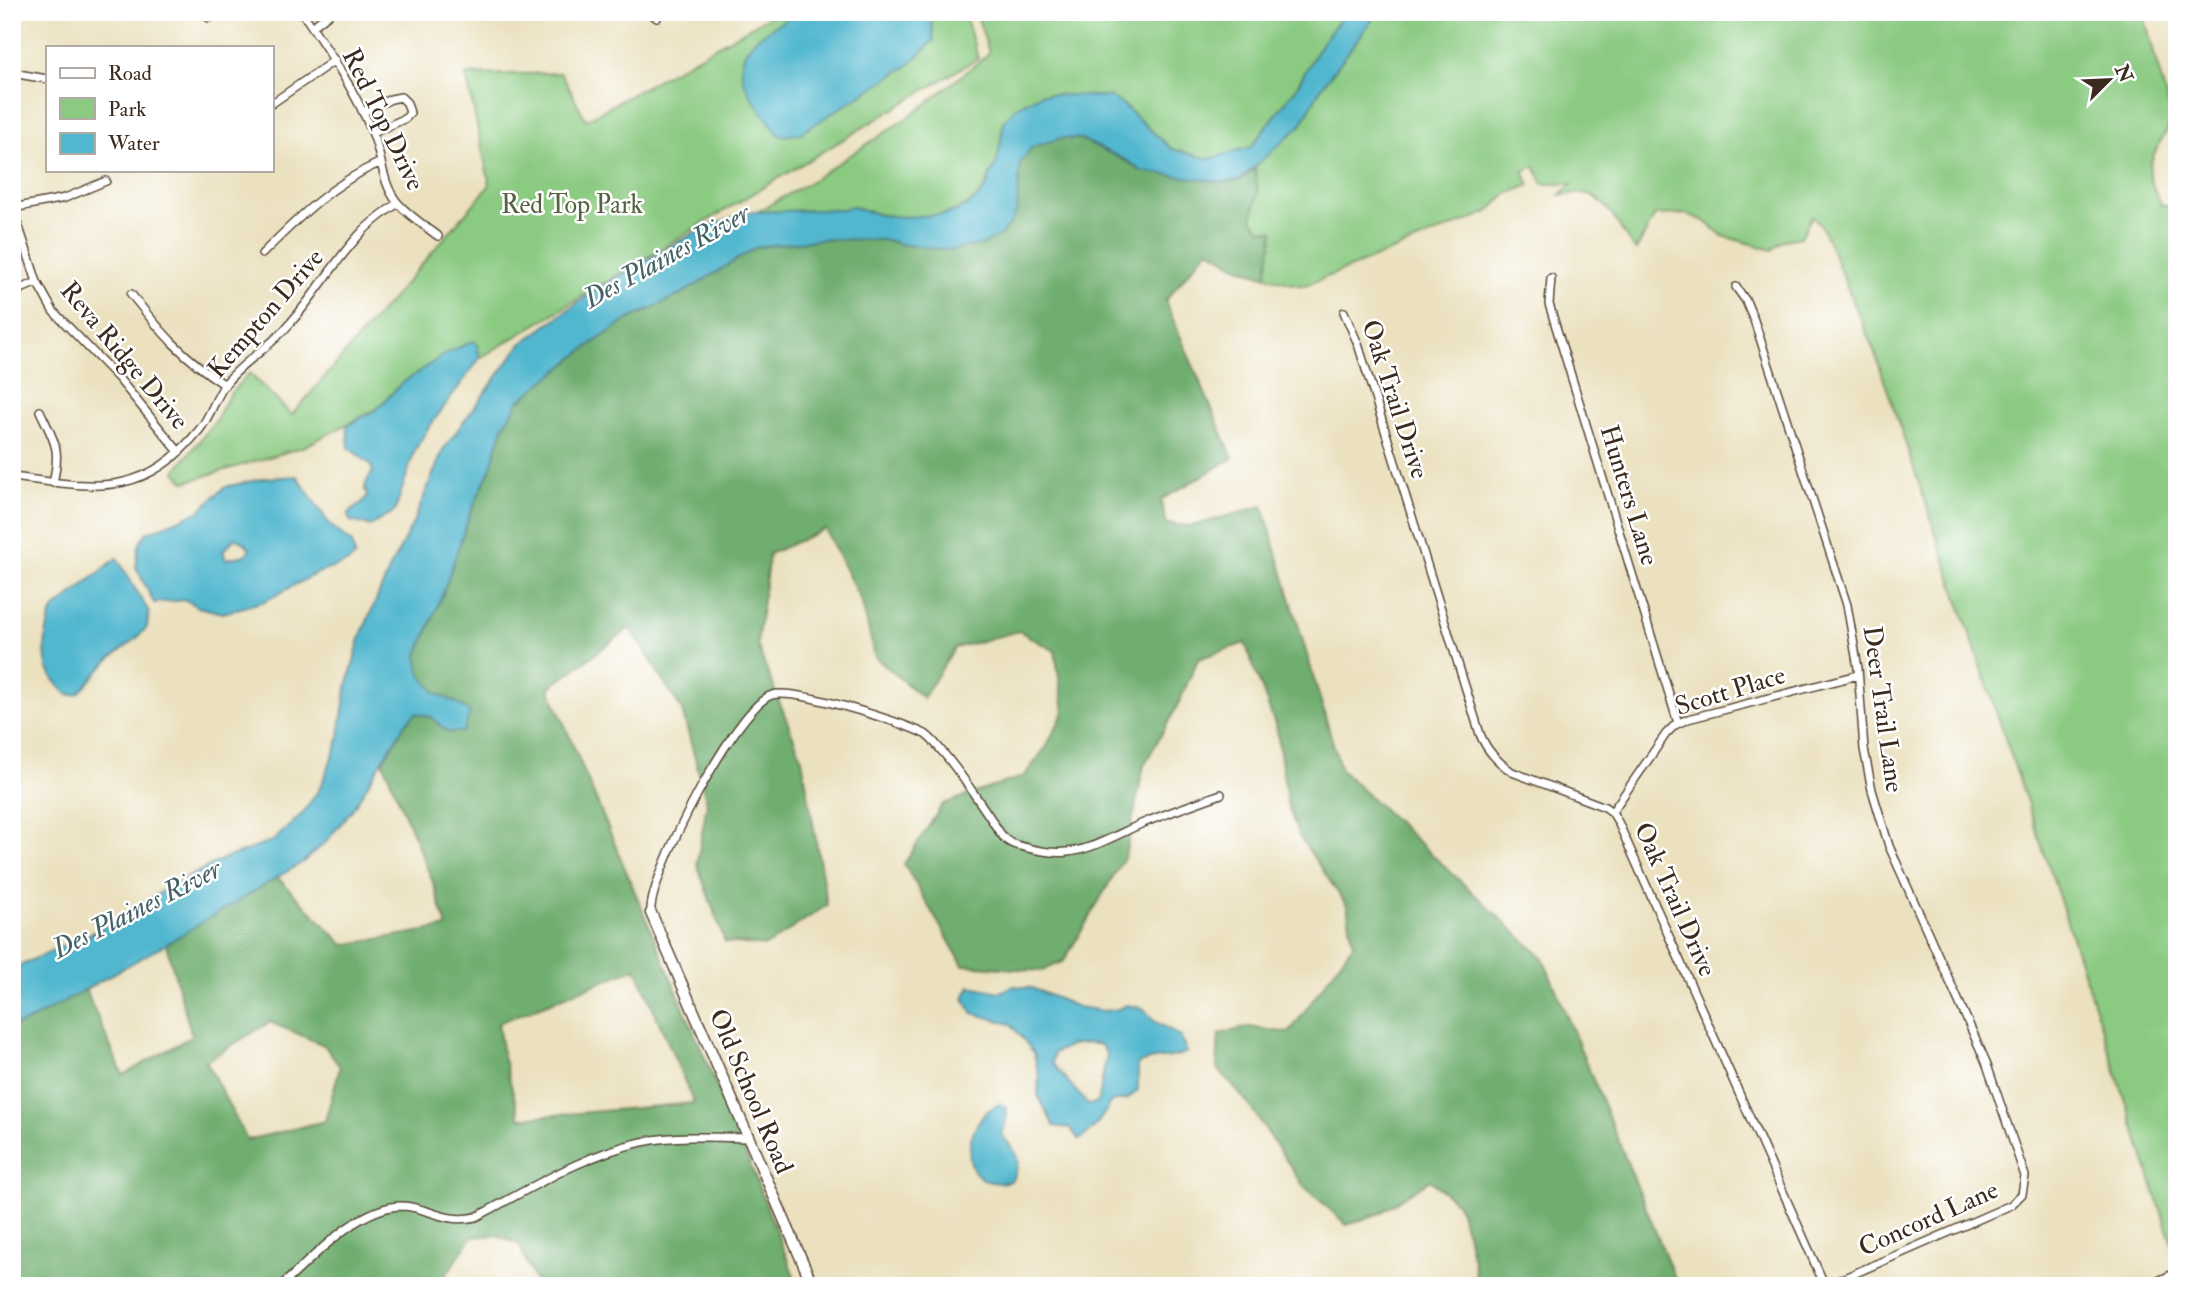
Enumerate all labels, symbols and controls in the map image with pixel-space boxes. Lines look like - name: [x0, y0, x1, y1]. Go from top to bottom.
- street label: Red Top Drive: [334, 43, 431, 196]
- legend: [46, 46, 273, 172]
- north arrow: [2074, 46, 2144, 116]
- text: Road: [108, 60, 153, 87]
- text: N: [2109, 60, 2138, 87]
- text: Park: [108, 96, 146, 123]
- text: Water: [107, 130, 160, 157]
- park label: Red Top Park: [501, 189, 644, 222]
- water label: Des Plaines River: [576, 195, 758, 317]
- street label: Kempton Drive: [201, 242, 332, 386]
- street label: Reva Ridge Drive: [53, 275, 196, 436]
- street label: Oak Trail Drive: [1354, 316, 1436, 483]
- street label: Hunters Lane: [1593, 421, 1666, 569]
- street label: Deer Trail Lane: [1855, 624, 1911, 795]
- street label: Scott Place: [1671, 659, 1789, 723]
- street label: Oak Trail Drive: [1627, 817, 1723, 982]
- water label: Des Plaines River: [45, 851, 229, 967]
- street label: Old School Road: [702, 1004, 800, 1179]
- street label: Concord Lane: [1854, 1174, 2003, 1264]

